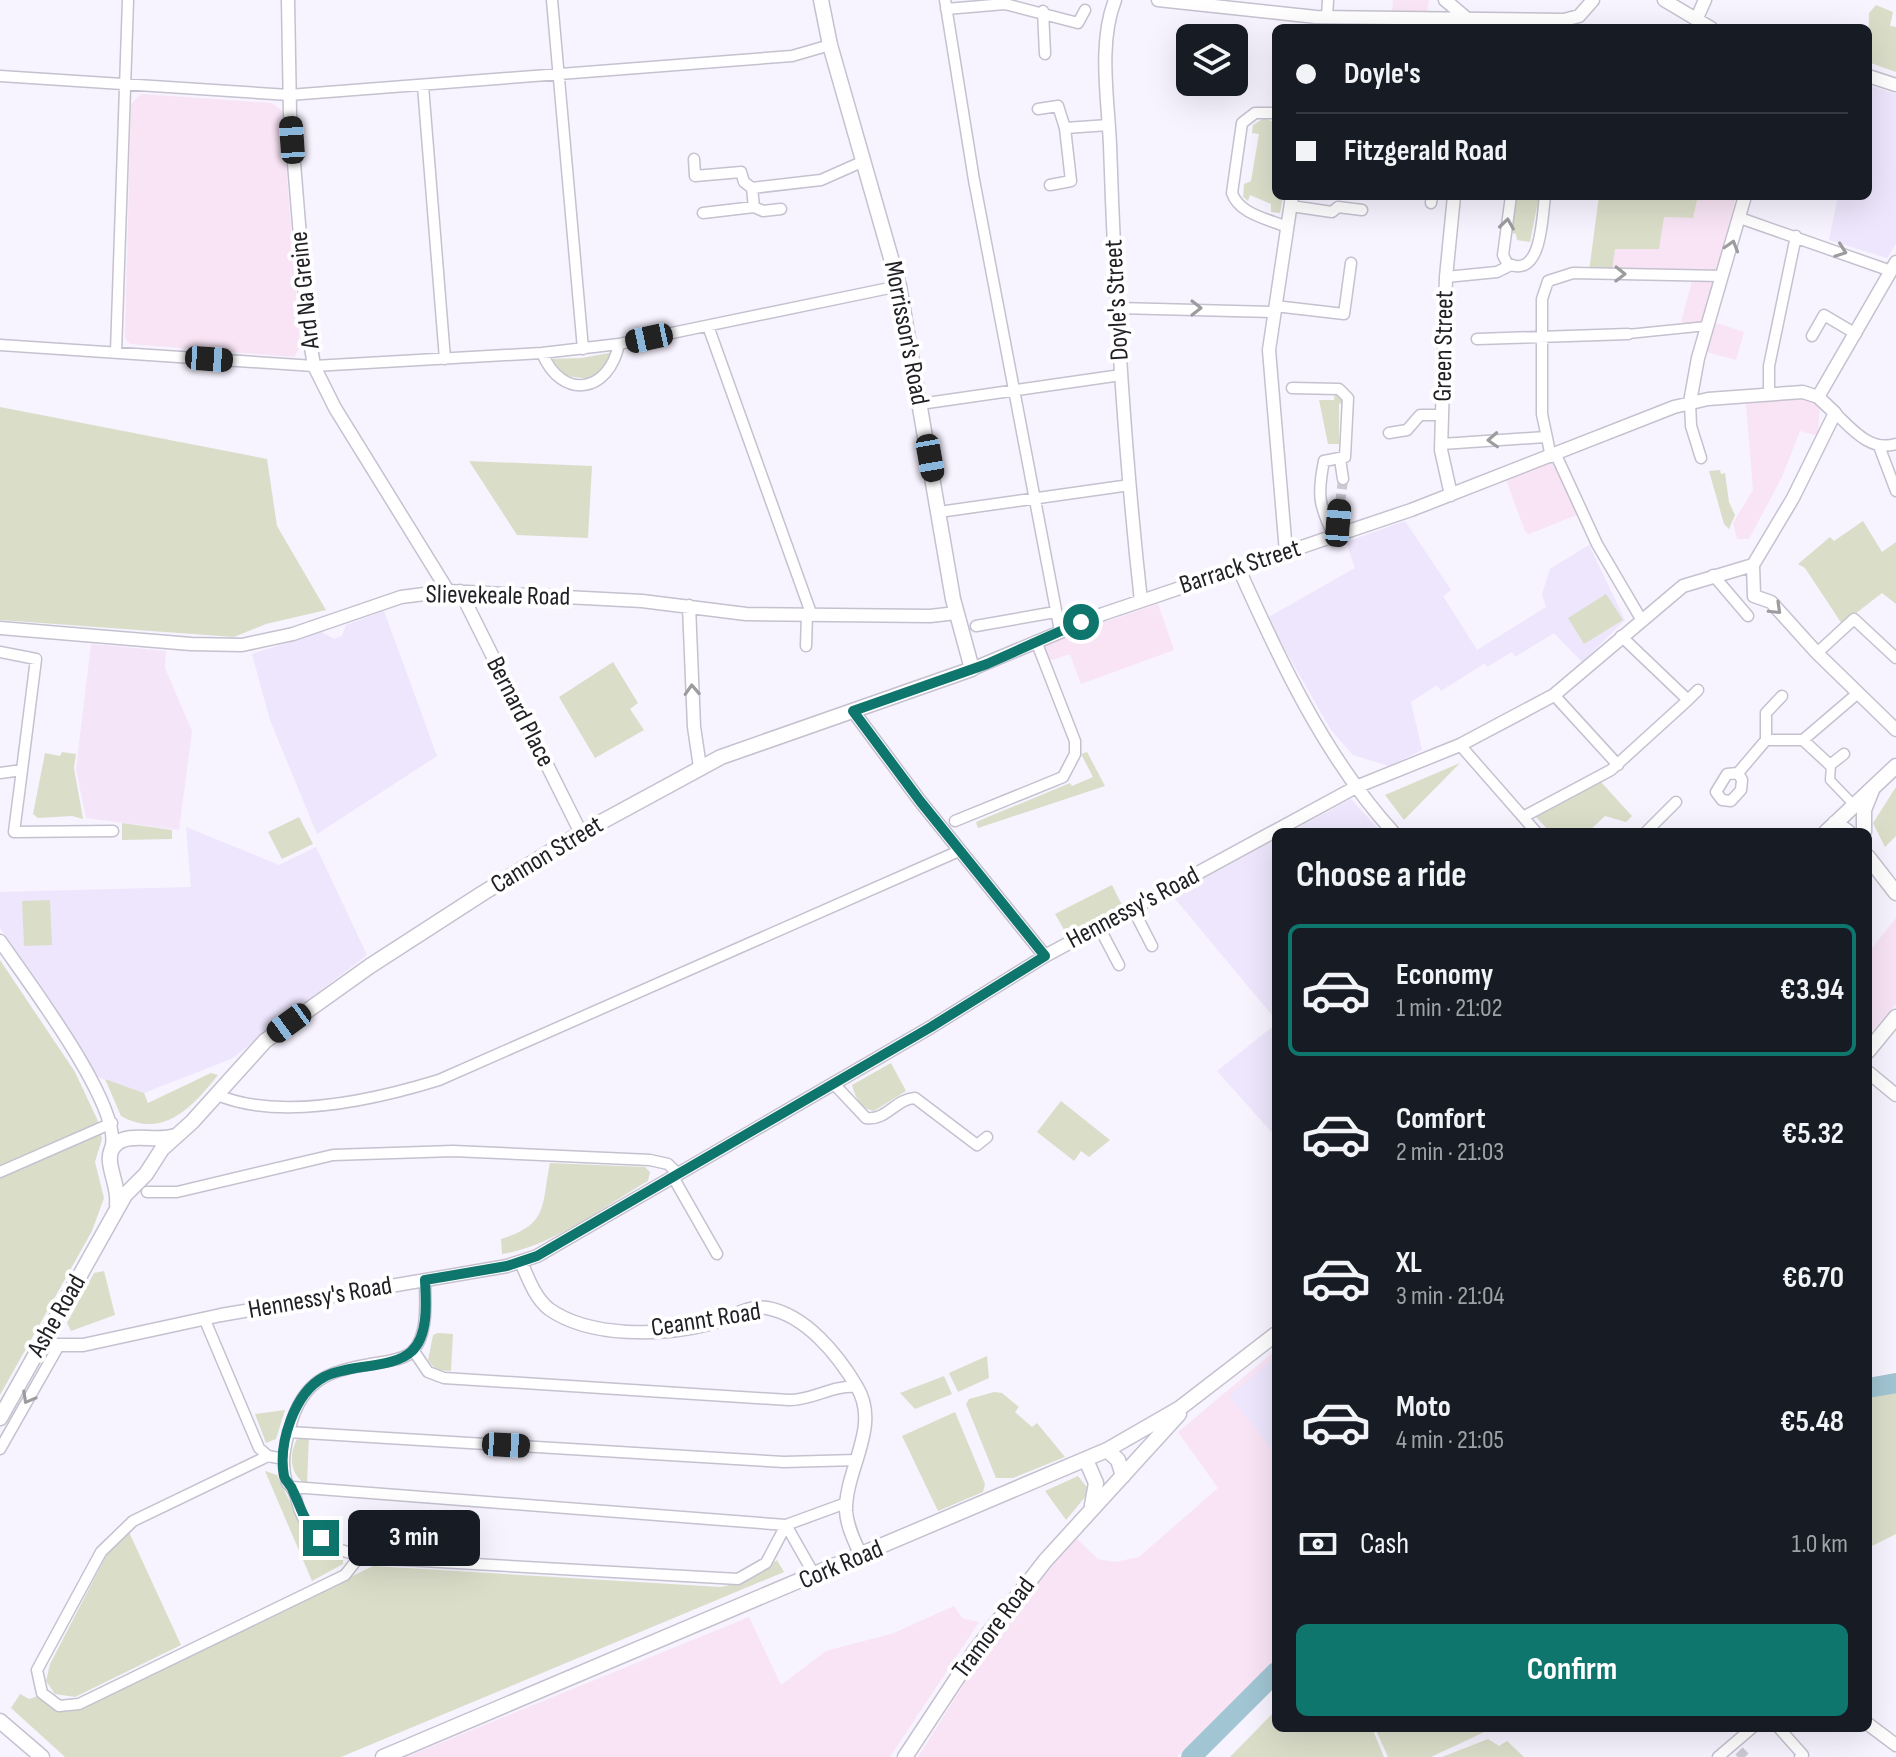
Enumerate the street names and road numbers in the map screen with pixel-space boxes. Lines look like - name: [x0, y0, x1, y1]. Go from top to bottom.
- street label: Ard Na Greine: [283, 230, 327, 351]
- street label: Doyle's Street: [1098, 239, 1136, 361]
- street label: Morrisson's Road: [877, 258, 935, 408]
- street label: Green Street: [1428, 290, 1460, 402]
- street label: Barrack Street: [1176, 533, 1305, 601]
- street label: Slievekeale Road: [425, 579, 571, 613]
- street label: Bernard Place: [479, 652, 561, 772]
- street label: Cannon Street: [485, 809, 609, 901]
- street label: Hennessy's Road: [1061, 860, 1205, 956]
- street label: Ashe Road: [21, 1269, 93, 1363]
- street label: Hennessy's Road: [246, 1270, 394, 1326]
- street label: Ceannt Road: [649, 1296, 763, 1344]
- street label: Cork Road: [794, 1534, 888, 1596]
- street label: Tramore Road: [946, 1572, 1042, 1684]

